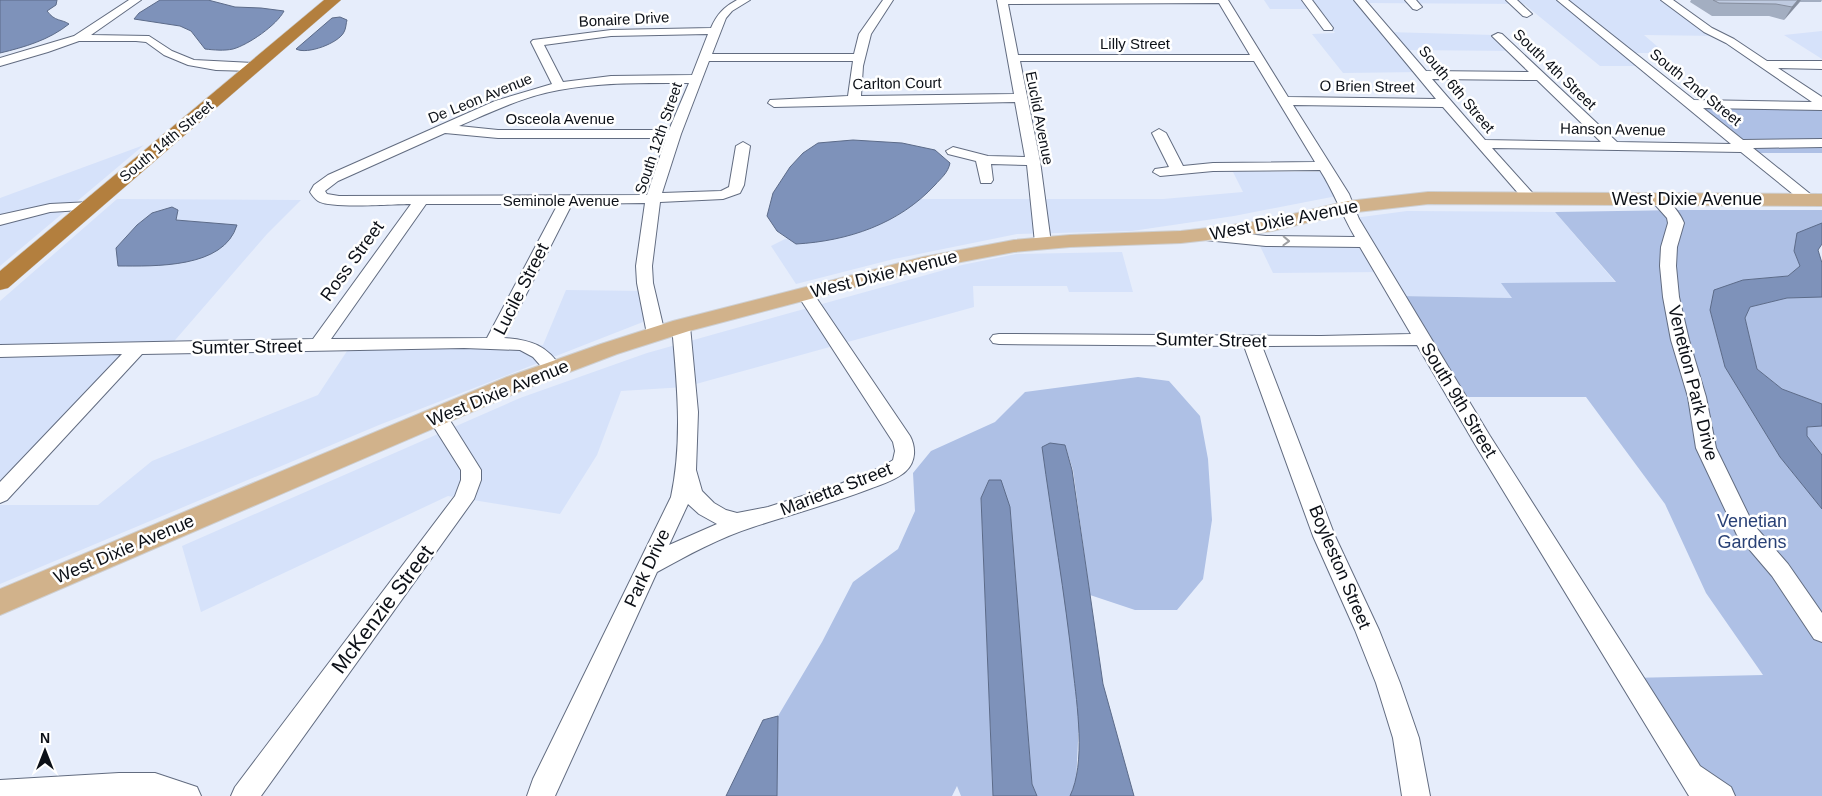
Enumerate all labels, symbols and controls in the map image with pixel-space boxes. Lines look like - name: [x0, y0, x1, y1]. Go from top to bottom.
- street label: Bonaire Drive: [578, 8, 670, 30]
- street label: South 4th Street: [1510, 25, 1600, 113]
- street label: Lilly Street: [1100, 35, 1171, 52]
- street label: South 6th Street: [1416, 42, 1499, 137]
- street label: South 2nd Street: [1647, 45, 1746, 130]
- street label: De Leon Avenue: [426, 69, 534, 127]
- street label: Euclid Avenue: [1023, 70, 1057, 166]
- street label: Carlton Court: [852, 74, 943, 92]
- street label: O Brien Street: [1319, 77, 1415, 95]
- street label: South 12th Street: [631, 79, 685, 196]
- street label: South 14th Street: [116, 96, 217, 185]
- street label: Osceola Avenue: [506, 110, 614, 127]
- street label: Hanson Avenue: [1560, 120, 1666, 138]
- street label: West Dixie Avenue: [1612, 189, 1762, 209]
- street label: Seminole Avenue: [503, 192, 619, 209]
- street label: West Dixie Avenue: [1208, 196, 1360, 244]
- street label: Ross Street: [316, 217, 388, 305]
- one-way arrow: [1282, 236, 1290, 246]
- street label: Lucile Street: [489, 240, 553, 338]
- street label: West Dixie Avenue: [809, 246, 959, 302]
- street label: Venetion Park Drive: [1664, 303, 1722, 463]
- street label: Sumter Street: [1155, 329, 1267, 351]
- street label: Sumter Street: [191, 336, 303, 358]
- street label: South 9th Street: [1417, 339, 1501, 461]
- street label: West Dixie Avenue: [425, 356, 571, 430]
- street label: Marietta Street: [777, 459, 895, 519]
- street label: Boyleston Street: [1305, 502, 1375, 632]
- street label: West Dixie Avenue: [51, 510, 197, 588]
- park label: Venetian Gardens: [1717, 511, 1787, 552]
- street label: Park Drive: [620, 526, 674, 610]
- street label: McKenzie Street: [326, 540, 438, 677]
- north arrow: [20, 726, 70, 776]
- text: N: [40, 730, 50, 746]

